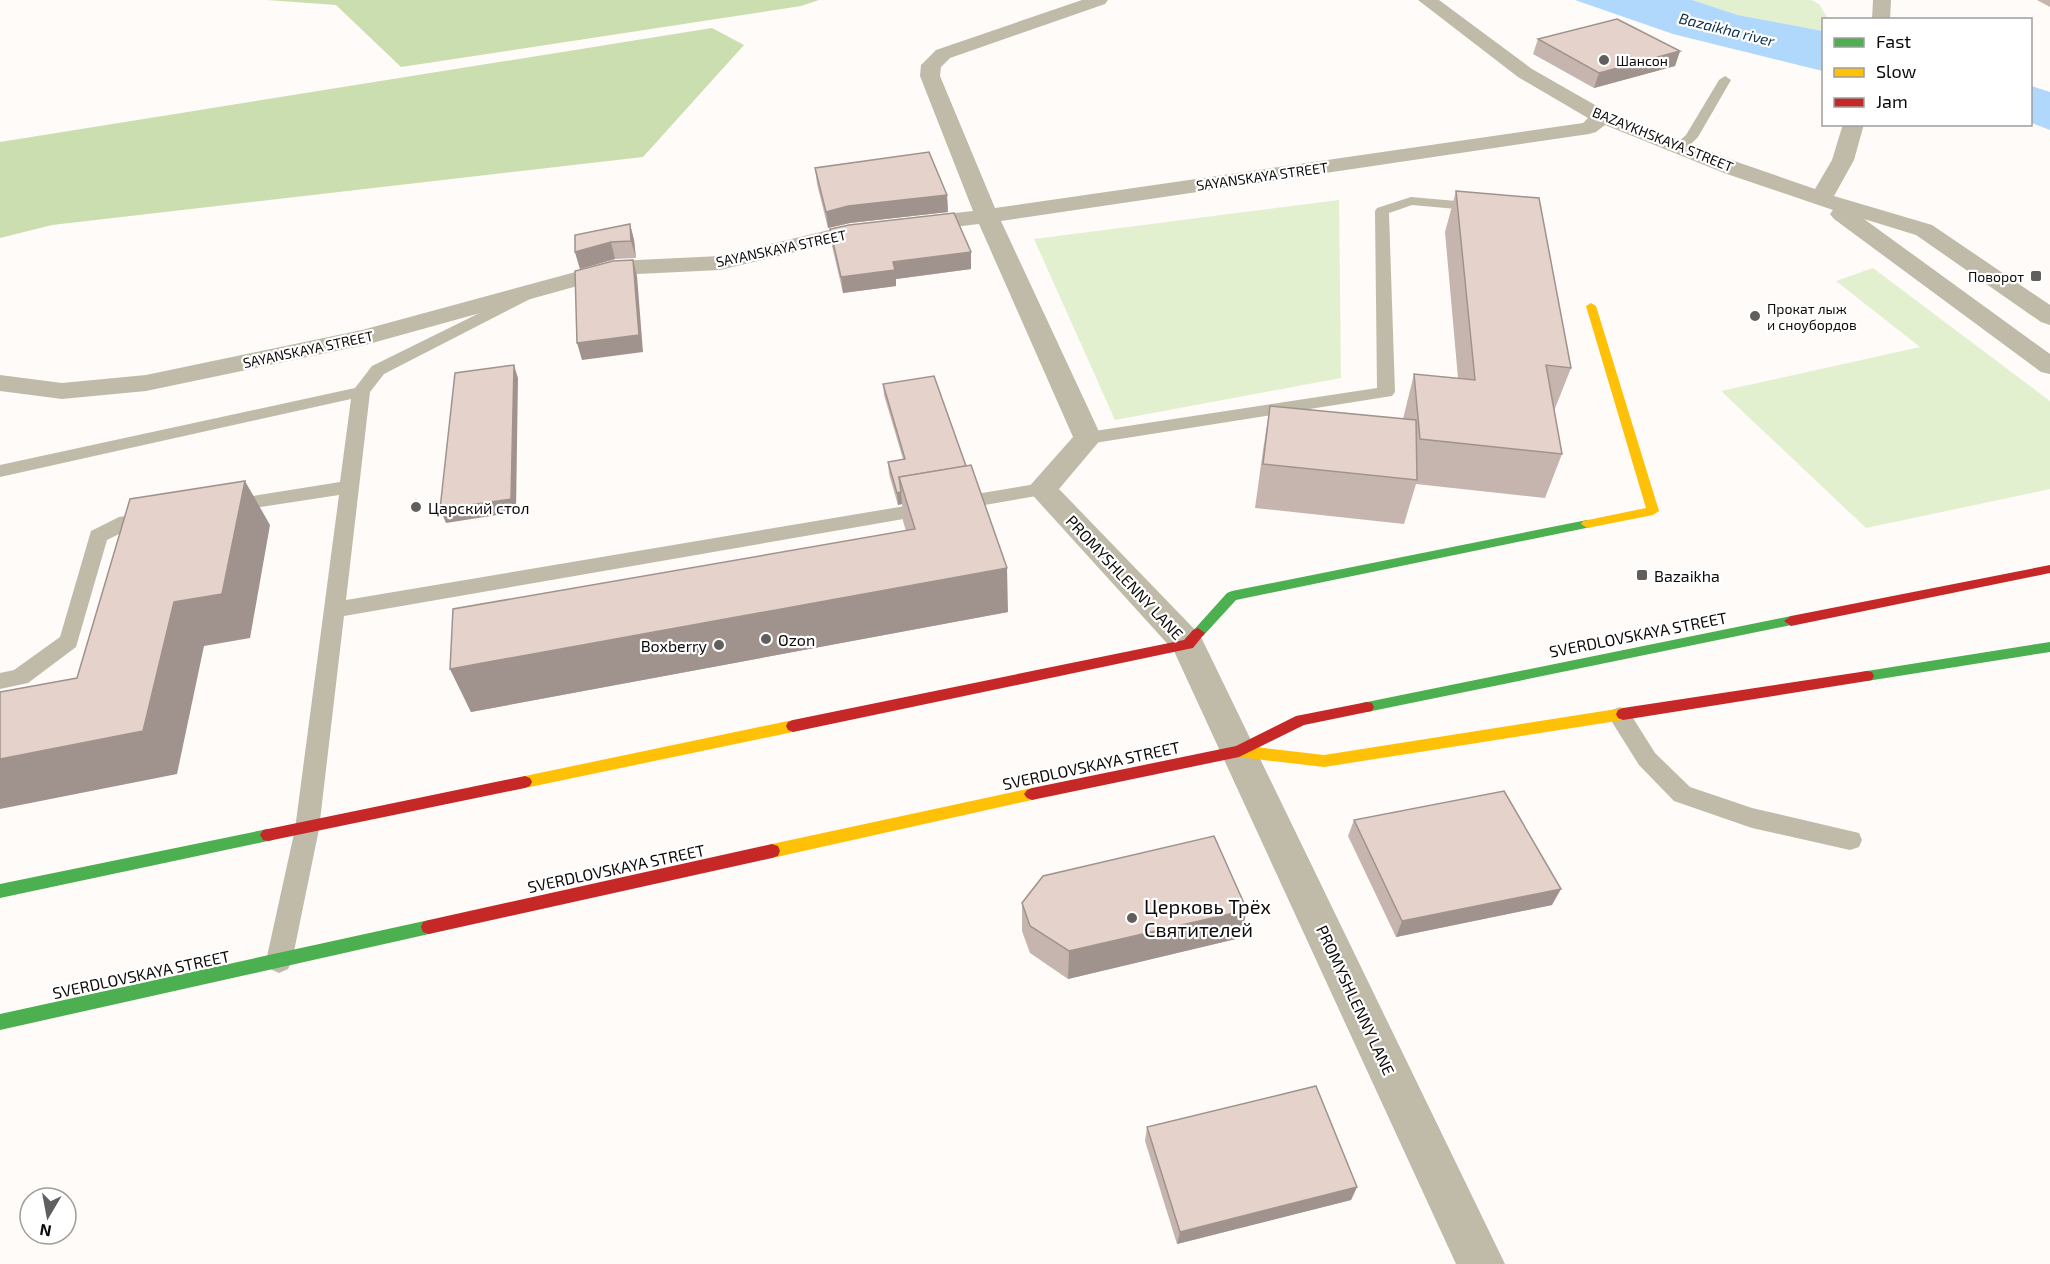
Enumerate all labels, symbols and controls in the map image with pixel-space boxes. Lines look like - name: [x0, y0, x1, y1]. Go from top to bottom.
- water label: Bazaikha river: [1677, 8, 1778, 50]
- legend: [1822, 18, 2032, 126]
- text: Fast: [1876, 30, 1911, 52]
- place label: Шансон: [1616, 52, 1668, 69]
- marker: Шансон: [1597, 53, 1611, 67]
- text: Slow: [1876, 60, 1917, 82]
- text: Jam: [1876, 90, 1908, 112]
- street label: BAZAYKHSKAYA STREET: [1590, 103, 1736, 175]
- street label: SAYANSKAYA STREET: [1195, 158, 1329, 194]
- street label: SAYANSKAYA STREET: [714, 226, 848, 270]
- place label: Поворот: [1968, 268, 2024, 285]
- marker: Поворот: [2029, 269, 2043, 283]
- place label: Прокат лыж и сноубордов: [1767, 300, 1857, 333]
- marker: Прокат лыж и сноубордов: [1748, 309, 1762, 323]
- street label: SAYANSKAYA STREET: [241, 327, 375, 371]
- place label: Царский стол: [428, 498, 530, 517]
- marker: Царский стол: [409, 500, 423, 514]
- street label: PROMYSHLENNY LANE: [1062, 511, 1188, 643]
- place label: Bazaikha: [1654, 566, 1720, 585]
- marker: Bazaikha: [1635, 568, 1649, 582]
- street label: SVERDLOVSKAYA STREET: [1547, 607, 1729, 661]
- place label: Ozon: [778, 630, 815, 649]
- marker: Ozon: [759, 632, 773, 646]
- place label: Boxberry: [641, 636, 708, 655]
- marker: Boxberry: [712, 638, 726, 652]
- street label: SVERDLOVSKAYA STREET: [1001, 737, 1181, 793]
- street label: SVERDLOVSKAYA STREET: [526, 840, 706, 896]
- place label: Церковь Трёх Святителей: [1144, 894, 1271, 941]
- marker: Церковь Трёх Святителей: [1125, 911, 1139, 925]
- street label: PROMYSHLENNY LANE: [1313, 922, 1399, 1078]
- street label: SVERDLOVSKAYA STREET: [51, 946, 231, 1002]
- north arrow: [18, 1186, 78, 1246]
- text: N: [38, 1221, 53, 1242]

